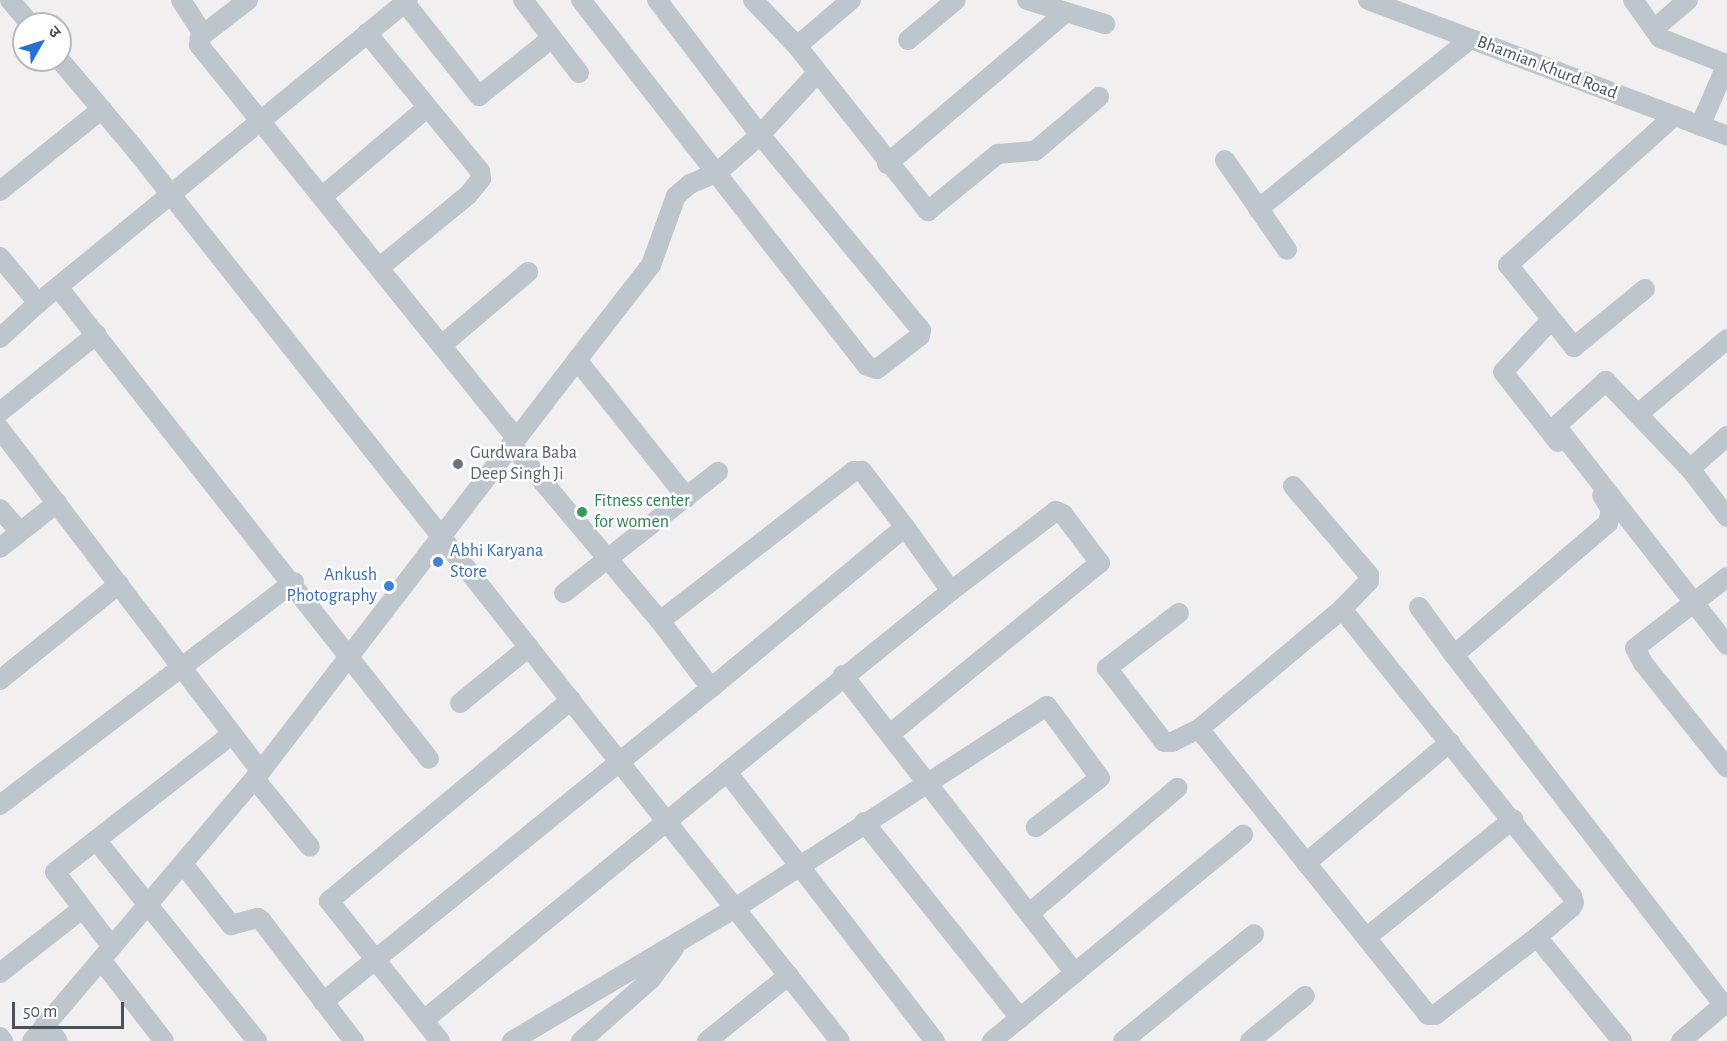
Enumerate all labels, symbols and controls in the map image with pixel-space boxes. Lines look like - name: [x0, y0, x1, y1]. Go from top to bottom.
- north arrow: [12, 12, 72, 72]
- text: उ: [45, 23, 64, 41]
- street label: Bhamian Khurd Road: [1474, 31, 1620, 105]
- place label: Gurdwara Baba Deep Singh Ji: [470, 443, 577, 486]
- marker: Gurdwara Baba Deep Singh Ji: [451, 457, 465, 471]
- place label: Fitness center for women: [594, 491, 690, 534]
- marker: Fitness center for women: [575, 505, 589, 519]
- place label: Abhi Karyana Store: [450, 541, 543, 584]
- marker: Abhi Karyana Store: [431, 555, 445, 569]
- place label: Ankush Photography: [287, 565, 377, 608]
- marker: Ankush Photography: [382, 579, 396, 593]
- scale bar: [15, 990, 128, 1028]
- text: 50 m: [23, 1003, 57, 1021]

